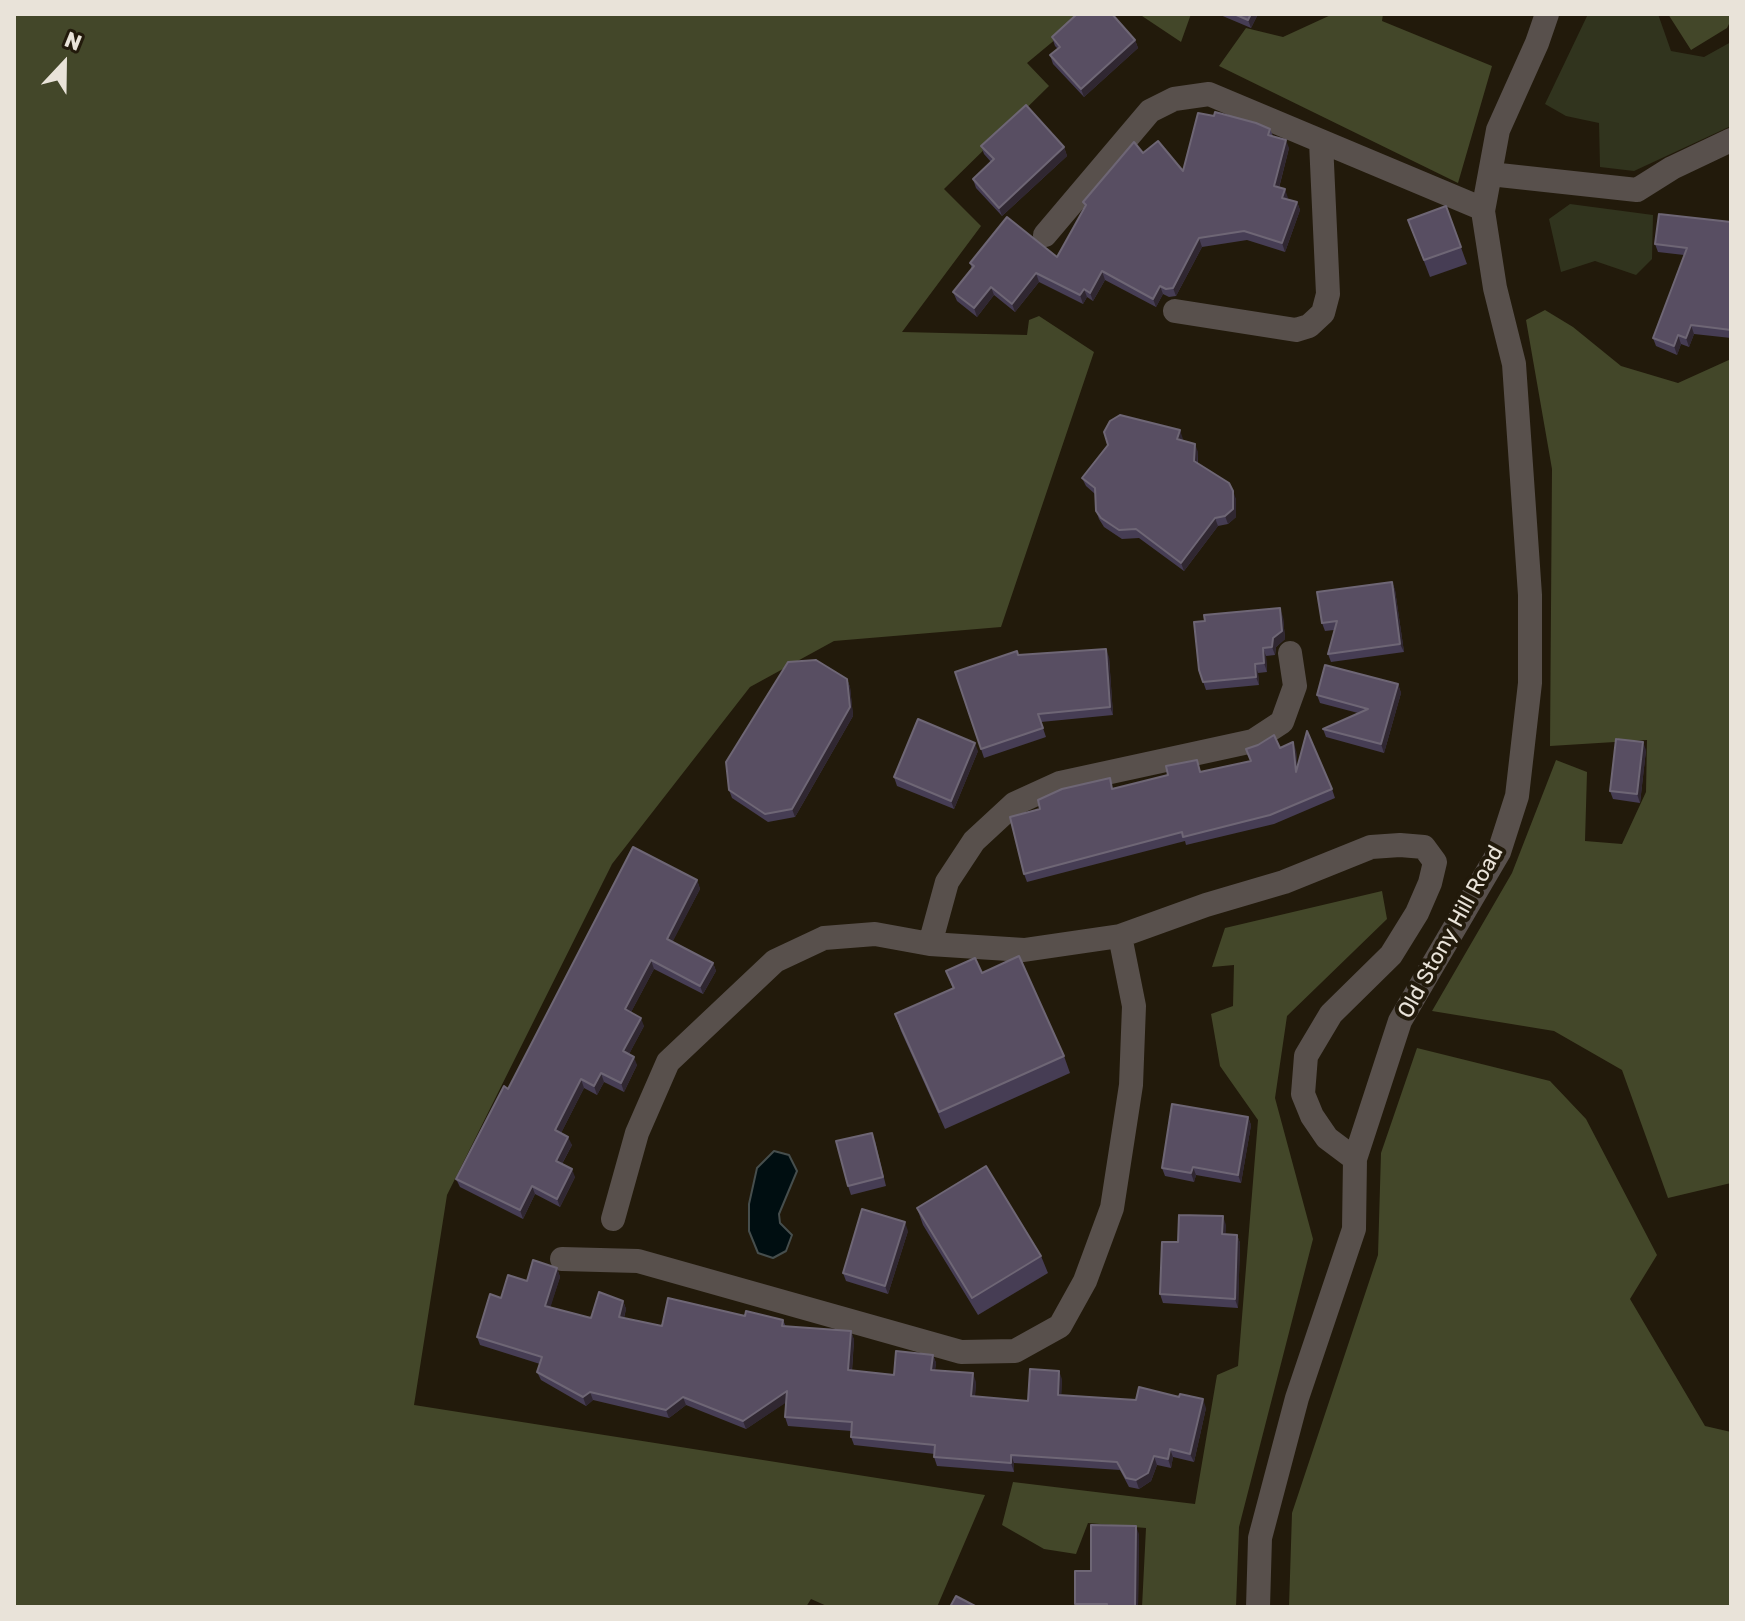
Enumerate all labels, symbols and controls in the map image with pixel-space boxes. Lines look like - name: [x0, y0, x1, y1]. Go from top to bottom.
- north arrow: [24, 24, 104, 104]
- text: N: [61, 26, 86, 57]
- street label: Old Stony Hill Road: [1393, 841, 1509, 1023]

